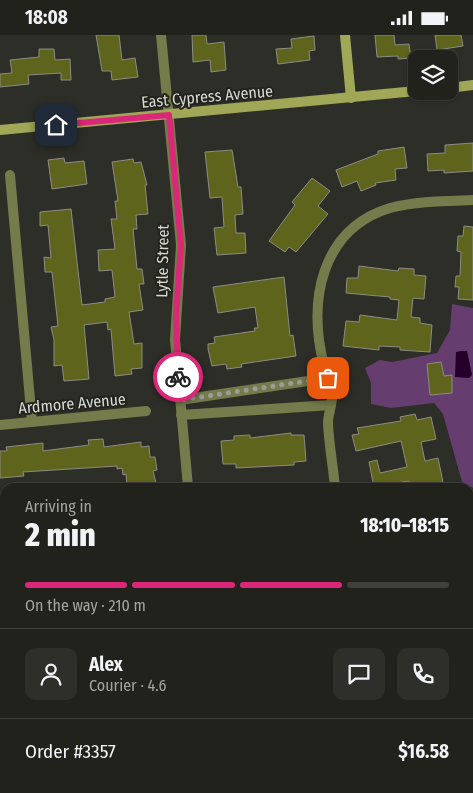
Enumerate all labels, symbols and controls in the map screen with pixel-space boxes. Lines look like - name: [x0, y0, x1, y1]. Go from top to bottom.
- text: 18:08: [25, 6, 68, 29]
- map controls: [408, 50, 458, 100]
- button: layers: [408, 50, 458, 100]
- street label: East Cypress Avenue: [140, 81, 274, 112]
- pin: [35, 104, 77, 146]
- icon: home: [42, 111, 70, 139]
- street label: Lytle Street: [152, 223, 173, 298]
- courier: [153, 352, 203, 402]
- pin: [307, 357, 349, 399]
- icon: bike: [164, 363, 192, 391]
- icon: bag: [314, 364, 342, 392]
- street label: Ardmore Avenue: [18, 389, 127, 418]
- text: Arriving in: [25, 497, 92, 516]
- text: 18:10–18:15: [360, 514, 449, 537]
- text: 2 min: [25, 516, 96, 554]
- text: On the way · 210 m: [25, 596, 146, 615]
- button: person: [25, 648, 77, 700]
- button: chat: [333, 648, 385, 700]
- button: phone: [397, 648, 449, 700]
- text: Alex: [89, 653, 123, 676]
- text: Courier · 4.6: [89, 676, 167, 695]
- text: Order #3357: [25, 740, 116, 763]
- text: $16.58: [398, 740, 449, 763]

